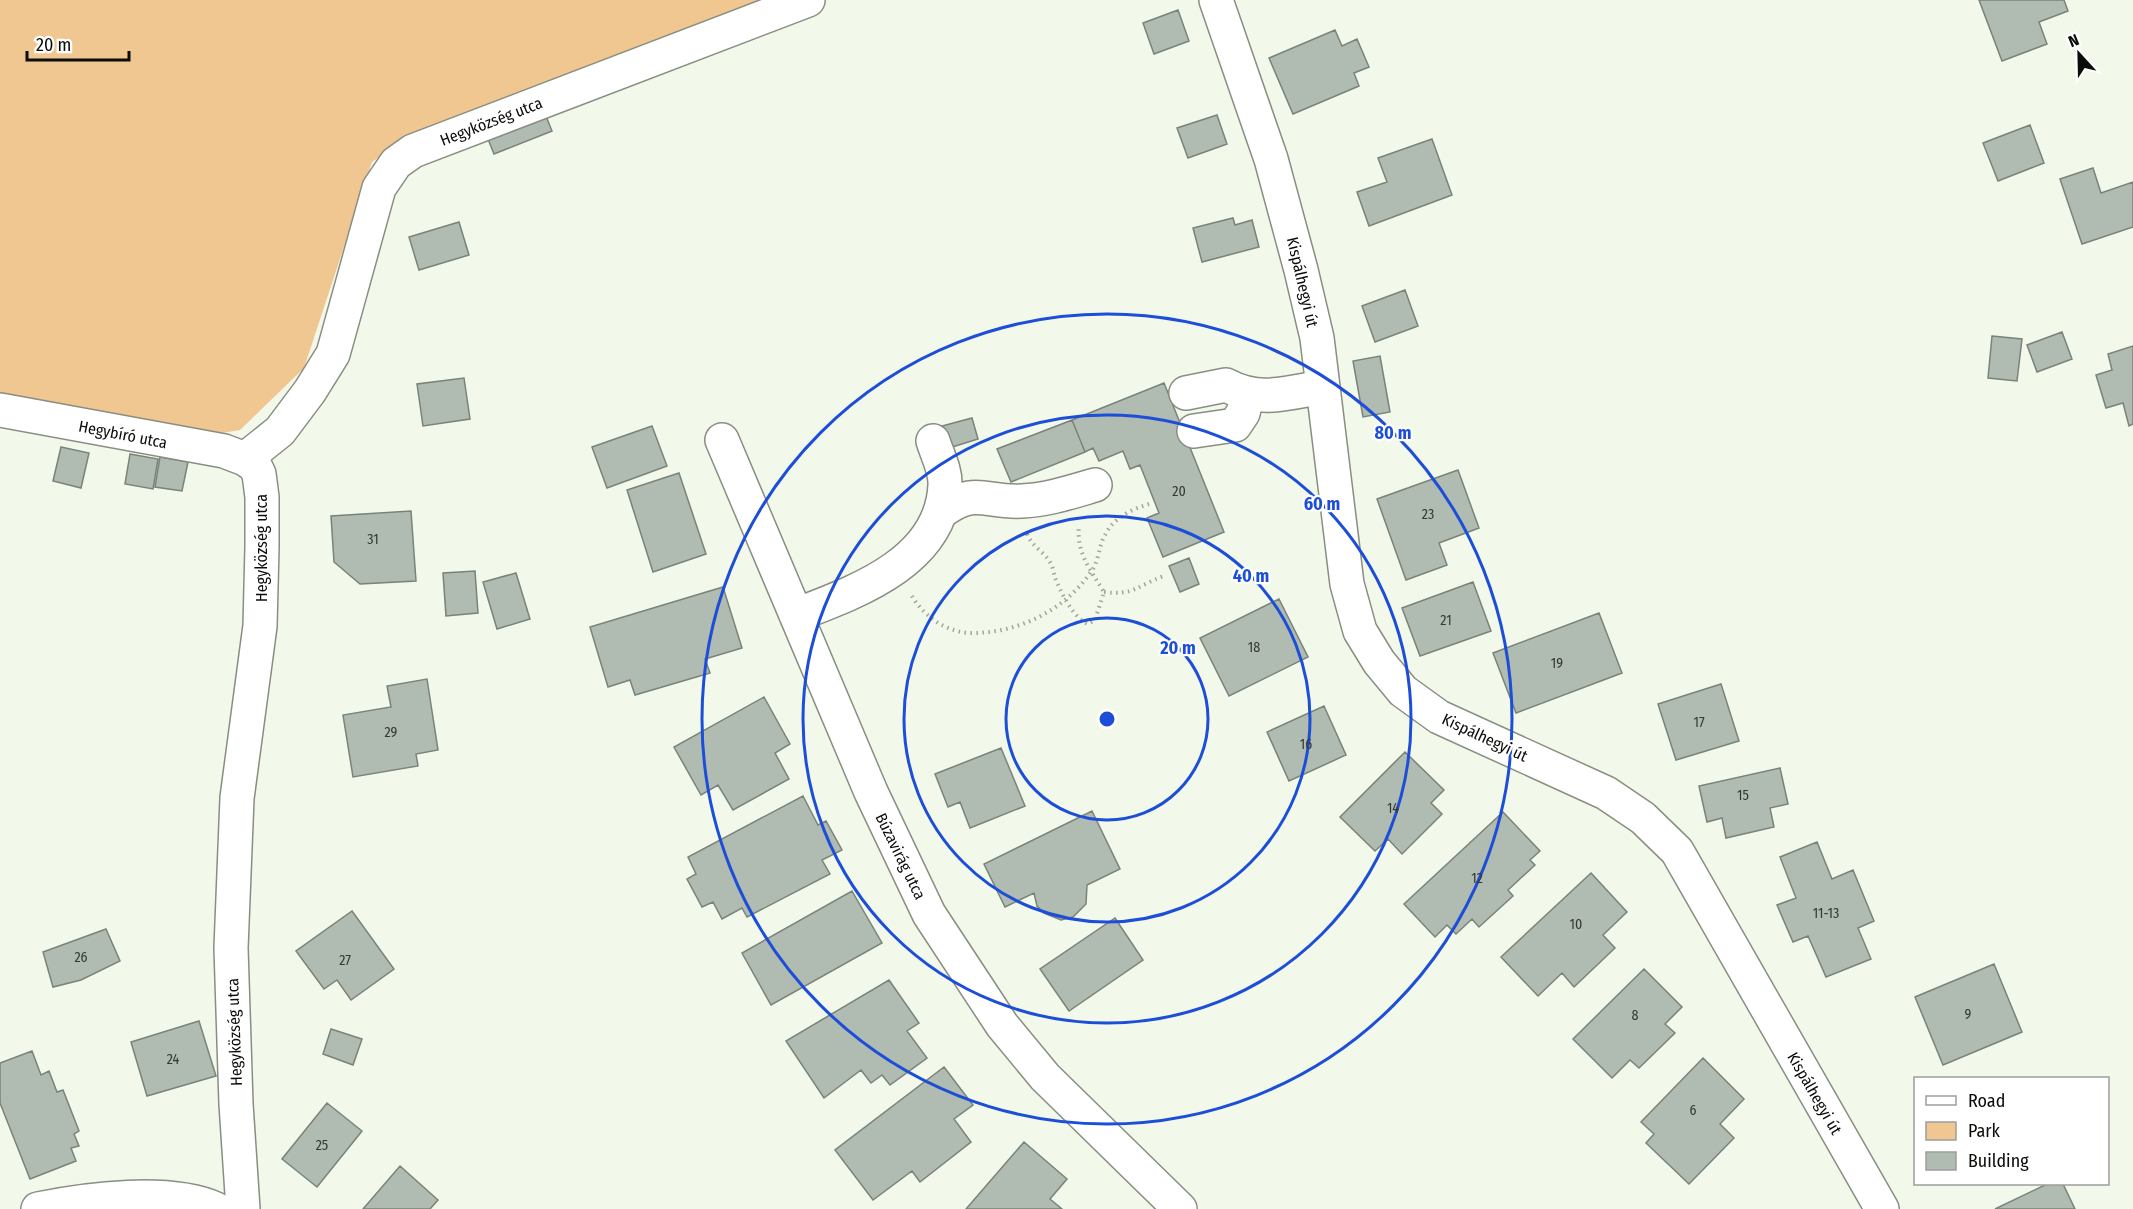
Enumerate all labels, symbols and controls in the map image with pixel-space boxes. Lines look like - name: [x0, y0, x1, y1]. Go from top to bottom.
- scale bar: [27, 24, 129, 62]
- north arrow: [2049, 24, 2109, 84]
- text: N: [2066, 30, 2082, 51]
- text: 20 m: [36, 34, 71, 56]
- street label: Hegyközség utca: [437, 93, 545, 150]
- street label: Kispálhegyi út: [1283, 235, 1322, 330]
- street label: Hegybíró utca: [77, 417, 169, 452]
- text: 80 m: [1375, 422, 1411, 444]
- house number: 20: [1172, 483, 1186, 500]
- text: 60 m: [1304, 493, 1340, 515]
- street label: Hegyközség utca: [252, 494, 271, 602]
- house number: 23: [1422, 506, 1434, 523]
- house number: 31: [367, 531, 379, 548]
- text: 40 m: [1233, 565, 1269, 587]
- house number: 21: [1440, 612, 1452, 629]
- text: 20 m: [1159, 637, 1196, 659]
- house number: 18: [1248, 639, 1260, 656]
- house number: 19: [1551, 655, 1563, 672]
- centre of rings: [1097, 709, 1117, 729]
- street label: Kispálhegyi út: [1439, 709, 1531, 766]
- house number: 17: [1693, 714, 1705, 731]
- house number: 29: [385, 724, 398, 741]
- house number: 16: [1300, 736, 1312, 753]
- house number: 15: [1737, 787, 1749, 804]
- house number: 14: [1387, 800, 1399, 817]
- street label: Búzavirág utca: [871, 810, 930, 903]
- house number: 12: [1471, 870, 1483, 887]
- house number: 11-13: [1813, 905, 1839, 922]
- house number: 10: [1570, 916, 1582, 933]
- house number: 26: [74, 949, 88, 966]
- house number: 27: [339, 952, 351, 969]
- street label: Hegyközség utca: [223, 978, 246, 1086]
- house number: 9: [1965, 1006, 1972, 1023]
- house number: 8: [1632, 1007, 1639, 1024]
- street label: Kispálhegyi út: [1783, 1049, 1846, 1138]
- house number: 24: [167, 1051, 180, 1068]
- legend: [1914, 1077, 2109, 1185]
- text: Road: [1968, 1090, 2005, 1112]
- house number: 6: [1690, 1102, 1697, 1119]
- text: Park: [1968, 1120, 2001, 1142]
- house number: 25: [316, 1137, 328, 1154]
- text: Building: [1968, 1150, 2029, 1172]

